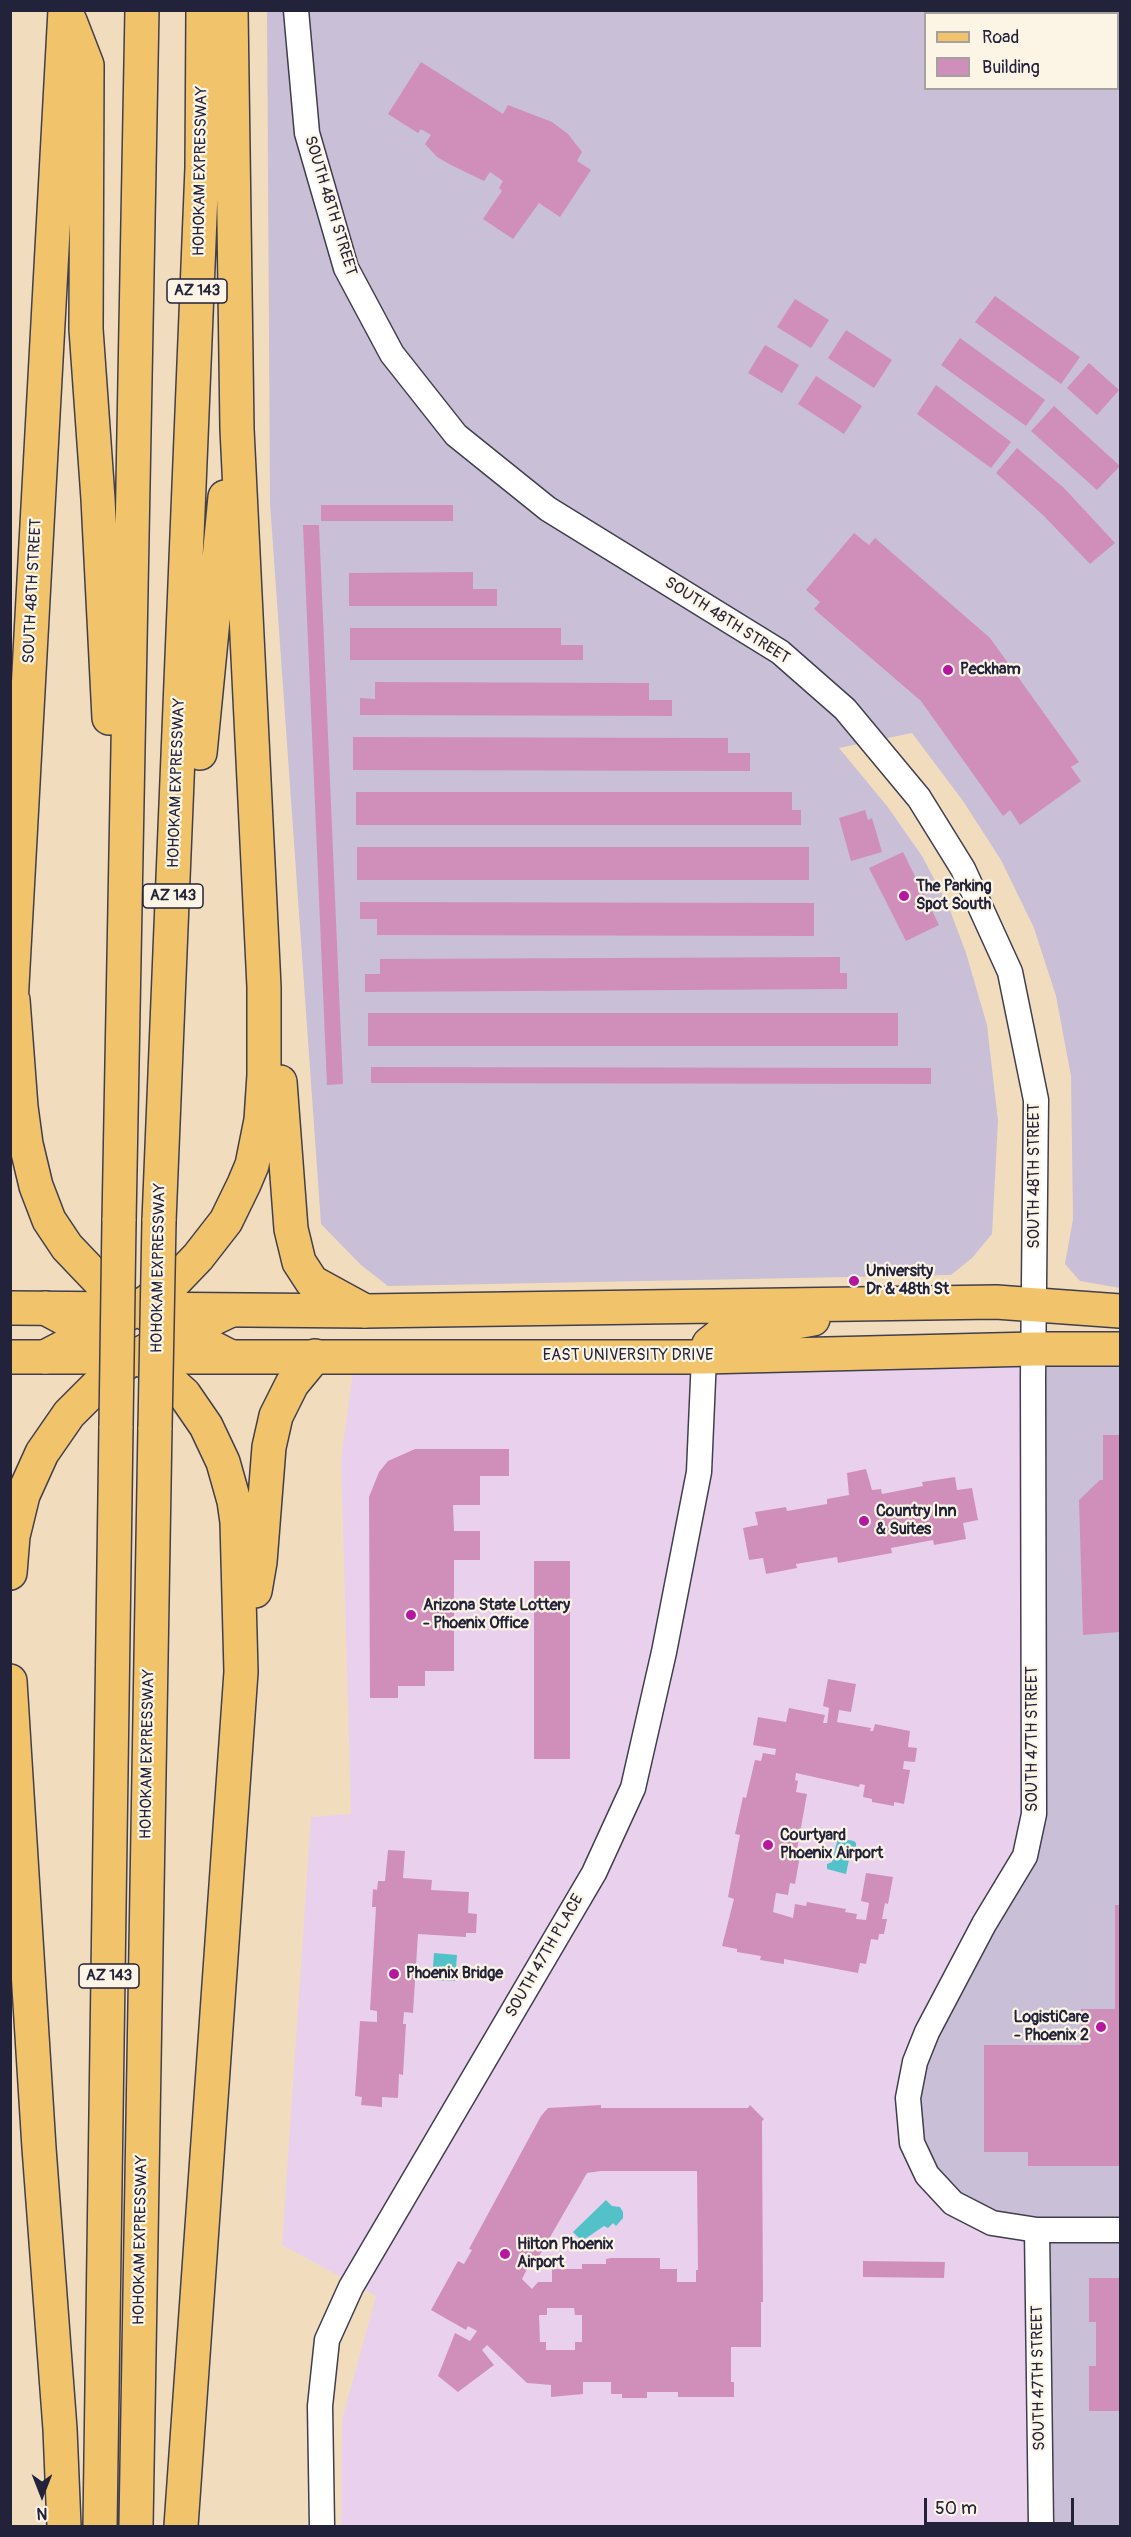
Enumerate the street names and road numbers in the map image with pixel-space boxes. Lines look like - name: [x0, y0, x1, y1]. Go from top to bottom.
- street label: HOHOKAM EXPRESSWAY: [190, 86, 212, 256]
- street label: SOUTH 48TH STREET: [300, 134, 360, 278]
- road number: AZ 143: [167, 279, 227, 303]
- street label: SOUTH 48TH STREET: [20, 518, 46, 664]
- street label: SOUTH 48TH STREET: [661, 573, 793, 669]
- street label: HOHOKAM EXPRESSWAY: [164, 697, 190, 869]
- road number: AZ 143: [143, 884, 203, 908]
- street label: SOUTH 48TH STREET: [1025, 1103, 1045, 1249]
- street label: HOHOKAM EXPRESSWAY: [148, 1183, 170, 1353]
- street label: EAST UNIVERSITY DRIVE: [543, 1346, 713, 1366]
- street label: SOUTH 47TH STREET: [1023, 1666, 1043, 1812]
- street label: HOHOKAM EXPRESSWAY: [137, 1669, 159, 1839]
- street label: SOUTH 47TH PLACE: [502, 1891, 588, 2021]
- road number: AZ 143: [79, 1964, 139, 1988]
- street label: HOHOKAM EXPRESSWAY: [130, 2155, 152, 2325]
- street label: SOUTH 47TH STREET: [1028, 2305, 1050, 2451]

